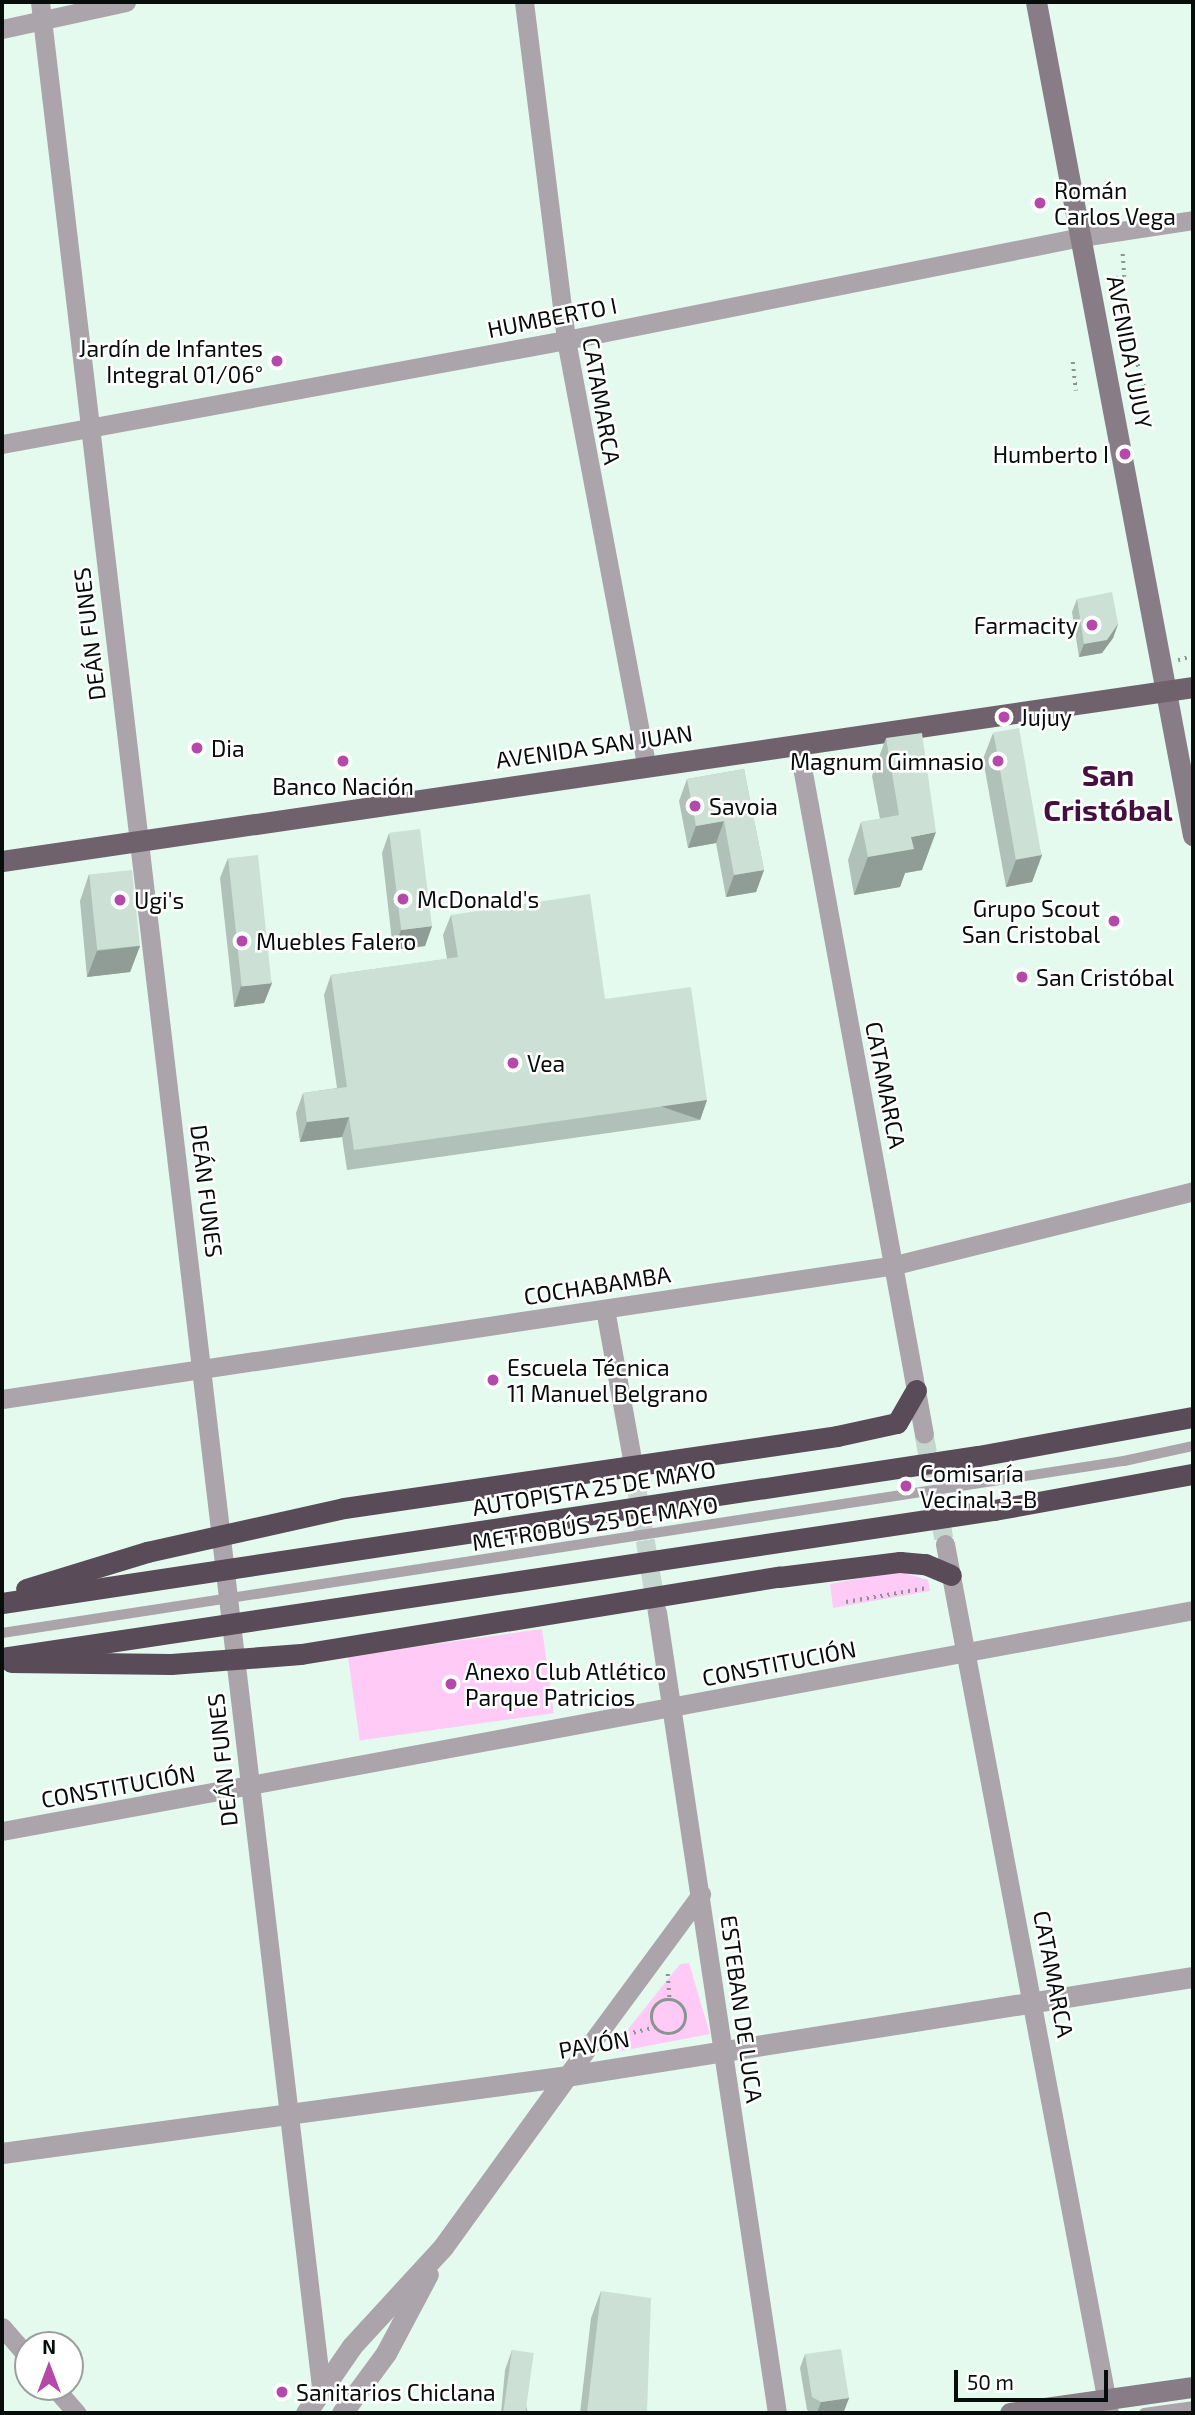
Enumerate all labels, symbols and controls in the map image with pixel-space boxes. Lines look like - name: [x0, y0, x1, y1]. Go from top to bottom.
- place label: Román Carlos Vega: [1054, 176, 1176, 230]
- marker: Román Carlos Vega: [1032, 195, 1048, 211]
- street label: AVENIDA JUJUY: [1102, 273, 1158, 431]
- street label: HUMBERTO I: [485, 291, 619, 343]
- place label: Jardín de Infantes Integral 01/06°: [79, 334, 263, 388]
- street label: CATAMARCA: [577, 335, 627, 467]
- marker: Jardín de Infantes Integral 01/06°: [269, 353, 285, 369]
- place label: Humberto I: [993, 440, 1109, 468]
- marker: Humberto I: [1115, 444, 1135, 464]
- street label: DEÁN FUNES: [67, 566, 111, 702]
- place label: Farmacity: [974, 611, 1078, 639]
- marker: Farmacity: [1084, 617, 1100, 633]
- place label: Jujuy: [1020, 703, 1072, 731]
- marker: Jujuy: [994, 707, 1014, 727]
- street label: AVENIDA SAN JUAN: [493, 718, 695, 774]
- place label: Dia: [211, 734, 245, 762]
- marker: Dia: [189, 740, 205, 756]
- place label: Magnum Gimnasio: [790, 747, 984, 775]
- marker: Banco Nación: [335, 753, 351, 769]
- marker: Magnum Gimnasio: [990, 753, 1006, 769]
- district label: San Cristóbal: [1043, 756, 1173, 826]
- place label: Banco Nación: [272, 772, 414, 800]
- place label: Savoia: [709, 792, 778, 820]
- marker: Savoia: [687, 798, 703, 814]
- place label: McDonald's: [417, 885, 539, 913]
- place label: Ugi's: [134, 886, 184, 914]
- marker: McDonald's: [395, 891, 411, 907]
- marker: Ugi's: [112, 892, 128, 908]
- place label: Grupo Scout San Cristobal: [962, 894, 1100, 948]
- marker: Grupo Scout San Cristobal: [1106, 913, 1122, 929]
- place label: Muebles Falero: [256, 927, 416, 955]
- marker: Muebles Falero: [234, 933, 250, 949]
- place label: San Cristóbal: [1036, 963, 1174, 991]
- marker: San Cristóbal: [1014, 969, 1030, 985]
- street label: CATAMARCA: [860, 1019, 912, 1151]
- place label: Vea: [527, 1049, 565, 1077]
- marker: Vea: [505, 1055, 521, 1071]
- street label: DEÁN FUNES: [185, 1123, 229, 1259]
- street label: COCHABAMBA: [522, 1260, 672, 1310]
- place label: Escuela Técnica 11 Manuel Belgrano: [507, 1353, 709, 1407]
- marker: Escuela Técnica 11 Manuel Belgrano: [485, 1372, 501, 1388]
- street label: AUTOPISTA 25 DE MAYO: [470, 1455, 718, 1521]
- place label: Comisaría Vecinal 3-B: [920, 1459, 1038, 1513]
- marker: Comisaría Vecinal 3-B: [898, 1478, 914, 1494]
- street label: METROBÚS 25 DE MAYO: [470, 1490, 720, 1556]
- street label: CONSTITUCIÓN: [700, 1635, 858, 1691]
- place label: Anexo Club Atlético Parque Patricios: [465, 1657, 667, 1711]
- marker: Anexo Club Atlético Parque Patricios: [443, 1676, 459, 1692]
- street label: DEÁN FUNES: [201, 1692, 243, 1828]
- street label: CONSTITUCIÓN: [39, 1759, 197, 1813]
- street label: CATAMARCA: [1028, 1908, 1080, 2040]
- street label: ESTEBAN DE LUCA: [715, 1913, 769, 2105]
- street label: PAVÓN: [556, 2024, 632, 2064]
- north arrow: [14, 2331, 84, 2401]
- text: N: [42, 2335, 56, 2358]
- scale bar: [957, 2356, 1111, 2400]
- text: 50 m: [967, 2369, 1014, 2394]
- place label: Sanitarios Chiclana: [296, 2378, 496, 2406]
- marker: Sanitarios Chiclana: [274, 2384, 290, 2400]

